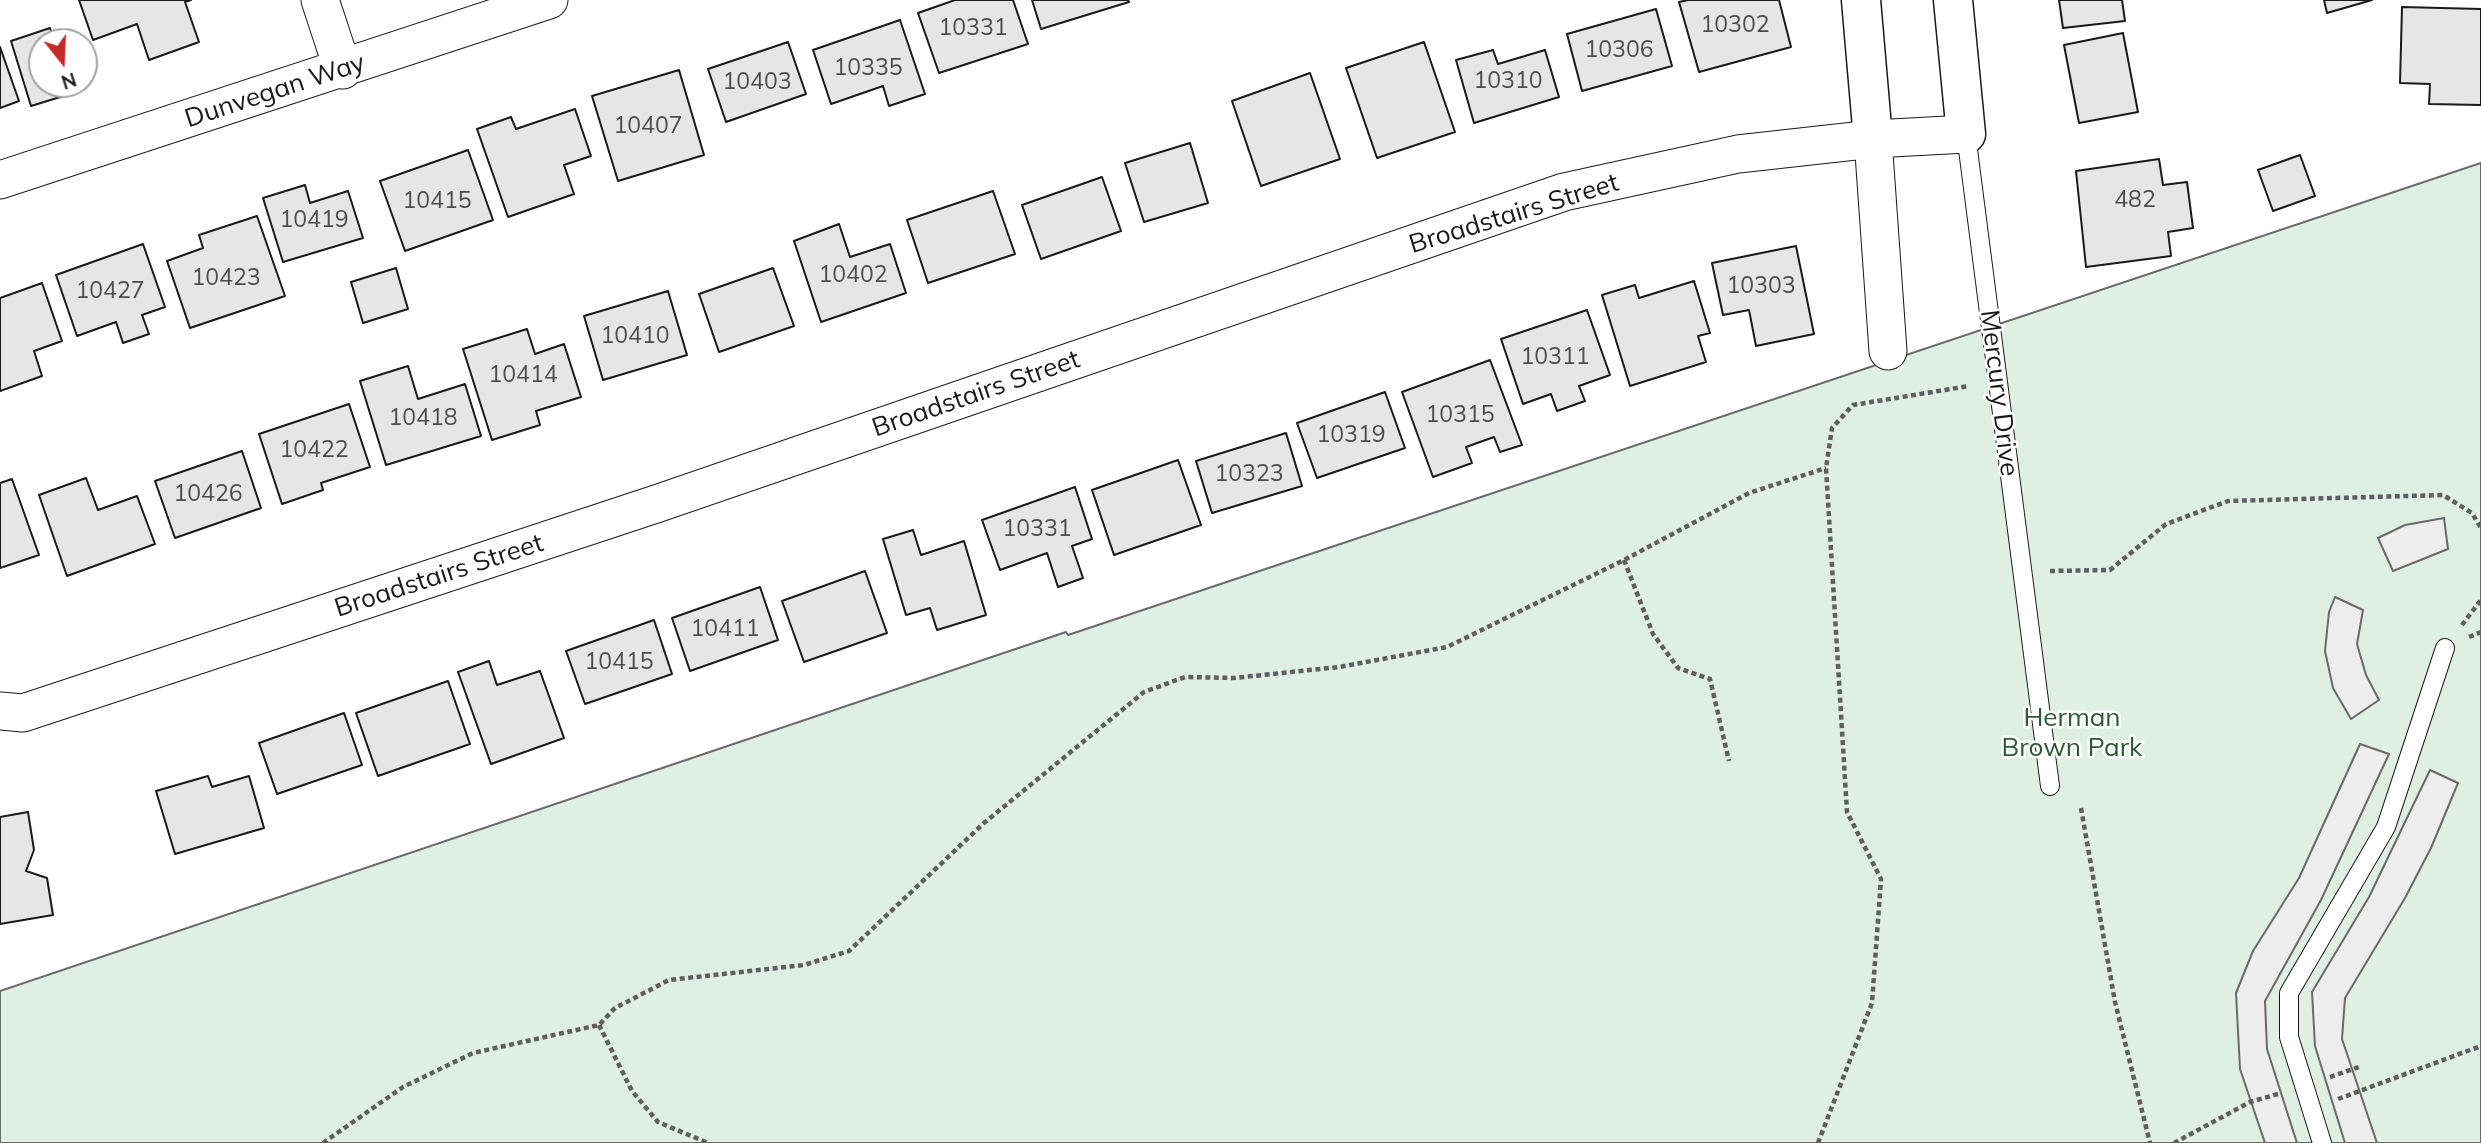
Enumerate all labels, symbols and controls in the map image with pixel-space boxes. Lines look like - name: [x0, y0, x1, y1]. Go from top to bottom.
- house number: 10302: [1701, 11, 1769, 39]
- house number: 10331: [939, 14, 1007, 42]
- north arrow: [28, 28, 98, 98]
- house number: 10306: [1585, 36, 1653, 64]
- street label: Dunvegan Way: [181, 47, 369, 135]
- house number: 10335: [834, 54, 902, 82]
- text: N: [58, 67, 79, 95]
- house number: 10310: [1474, 67, 1542, 95]
- house number: 10403: [723, 68, 791, 96]
- house number: 10407: [614, 112, 682, 140]
- street label: Broadstairs Street: [1405, 167, 1623, 261]
- house number: 482: [2114, 186, 2156, 214]
- house number: 10415: [403, 187, 471, 215]
- house number: 10419: [280, 206, 348, 234]
- house number: 10402: [819, 261, 887, 289]
- house number: 10423: [192, 264, 260, 292]
- house number: 10303: [1727, 272, 1795, 300]
- house number: 10427: [76, 277, 144, 305]
- street label: Mercury Drive: [1973, 308, 2025, 478]
- house number: 10410: [601, 322, 669, 350]
- house number: 10311: [1521, 343, 1589, 371]
- street label: Broadstairs Street: [868, 344, 1084, 444]
- house number: 10414: [489, 361, 557, 389]
- house number: 10315: [1426, 401, 1494, 429]
- house number: 10418: [389, 404, 457, 432]
- house number: 10319: [1317, 421, 1385, 449]
- house number: 10422: [280, 436, 348, 464]
- house number: 10323: [1215, 460, 1283, 488]
- house number: 10426: [174, 480, 242, 508]
- house number: 10331: [1003, 515, 1071, 543]
- street label: Broadstairs Street: [331, 528, 547, 624]
- house number: 10411: [691, 615, 759, 643]
- house number: 10415: [585, 648, 653, 676]
- park label: Herman Brown Park: [2002, 702, 2142, 764]

